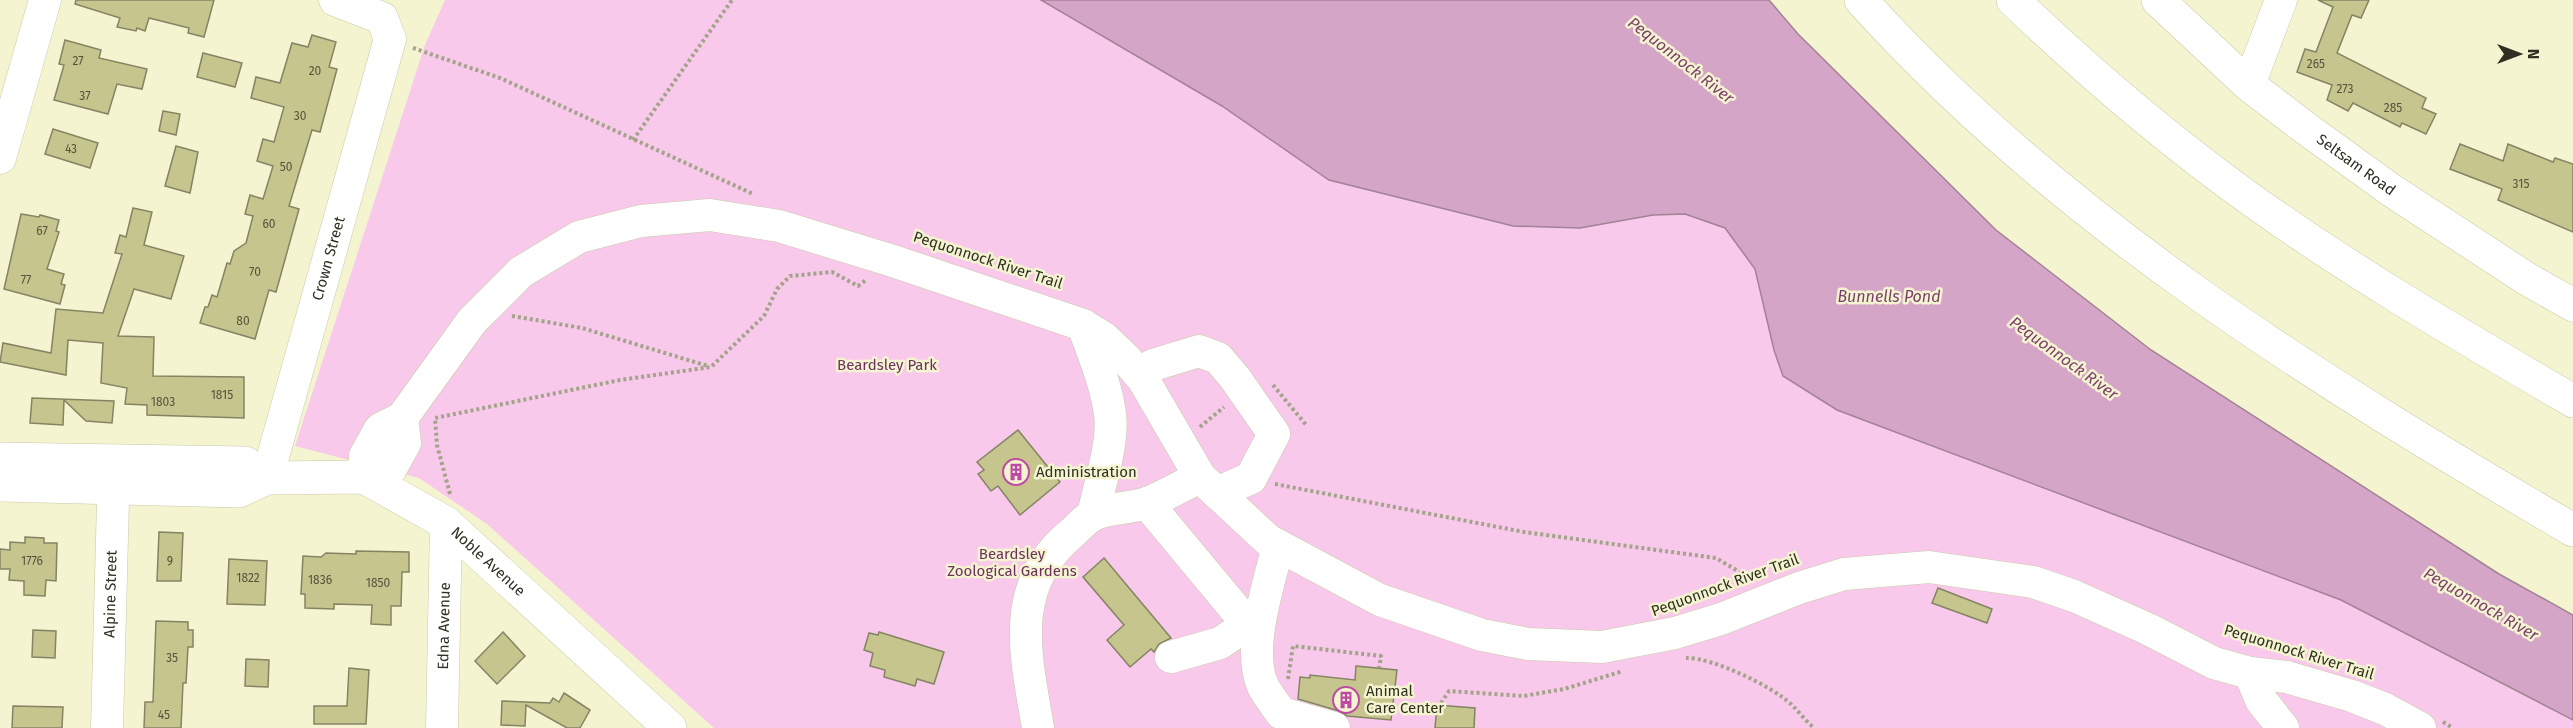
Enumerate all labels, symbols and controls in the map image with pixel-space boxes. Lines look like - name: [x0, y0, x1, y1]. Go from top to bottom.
- water label: Pequonnock River: [1624, 13, 1738, 108]
- north arrow: [2489, 24, 2549, 84]
- text: N: [2524, 49, 2543, 59]
- house number: 27: [72, 54, 84, 68]
- house number: 265: [2307, 57, 2325, 71]
- house number: 20: [309, 64, 322, 78]
- house number: 273: [2336, 82, 2354, 96]
- house number: 37: [79, 89, 91, 103]
- house number: 285: [2384, 101, 2402, 115]
- house number: 30: [294, 109, 307, 123]
- street label: Seltsam Road: [2313, 130, 2399, 199]
- house number: 43: [65, 142, 77, 156]
- house number: 50: [280, 160, 293, 174]
- house number: 315: [2513, 177, 2529, 191]
- street label: Crown Street: [308, 214, 349, 303]
- house number: 60: [262, 217, 276, 231]
- house number: 67: [36, 224, 48, 238]
- street label: Pequonnock River Trail: [911, 227, 1066, 293]
- house number: 70: [249, 265, 261, 279]
- house number: 77: [21, 273, 31, 287]
- water label: Bunnells Pond: [1837, 287, 1941, 306]
- water label: Pequonnock River: [2006, 312, 2122, 404]
- house number: 80: [236, 314, 250, 328]
- park label: Beardsley Park: [837, 356, 937, 374]
- house number: 1815: [211, 388, 233, 402]
- house number: 1803: [151, 395, 175, 409]
- building icon: Administration: [1001, 457, 1031, 487]
- place label: Administration: [1036, 463, 1137, 481]
- street label: Noble Avenue: [447, 523, 529, 600]
- park label: Beardsley Zoological Gardens: [947, 545, 1077, 580]
- street label: Alpine Street: [100, 549, 121, 638]
- street label: Pequonnock River Trail: [1649, 550, 1802, 620]
- house number: 1776: [21, 554, 43, 568]
- house number: 9: [167, 554, 173, 568]
- water label: Pequonnock River: [2420, 564, 2542, 645]
- house number: 1822: [236, 571, 260, 585]
- house number: 1836: [308, 573, 332, 587]
- house number: 1850: [366, 576, 391, 590]
- street label: Edna Avenue: [434, 582, 454, 670]
- street label: Pequonnock River Trail: [2222, 621, 2377, 684]
- house number: 35: [166, 651, 178, 665]
- place label: Animal Care Center: [1366, 682, 1444, 717]
- building icon: Animal Care Center: [1331, 685, 1361, 715]
- house number: 45: [158, 708, 170, 722]

